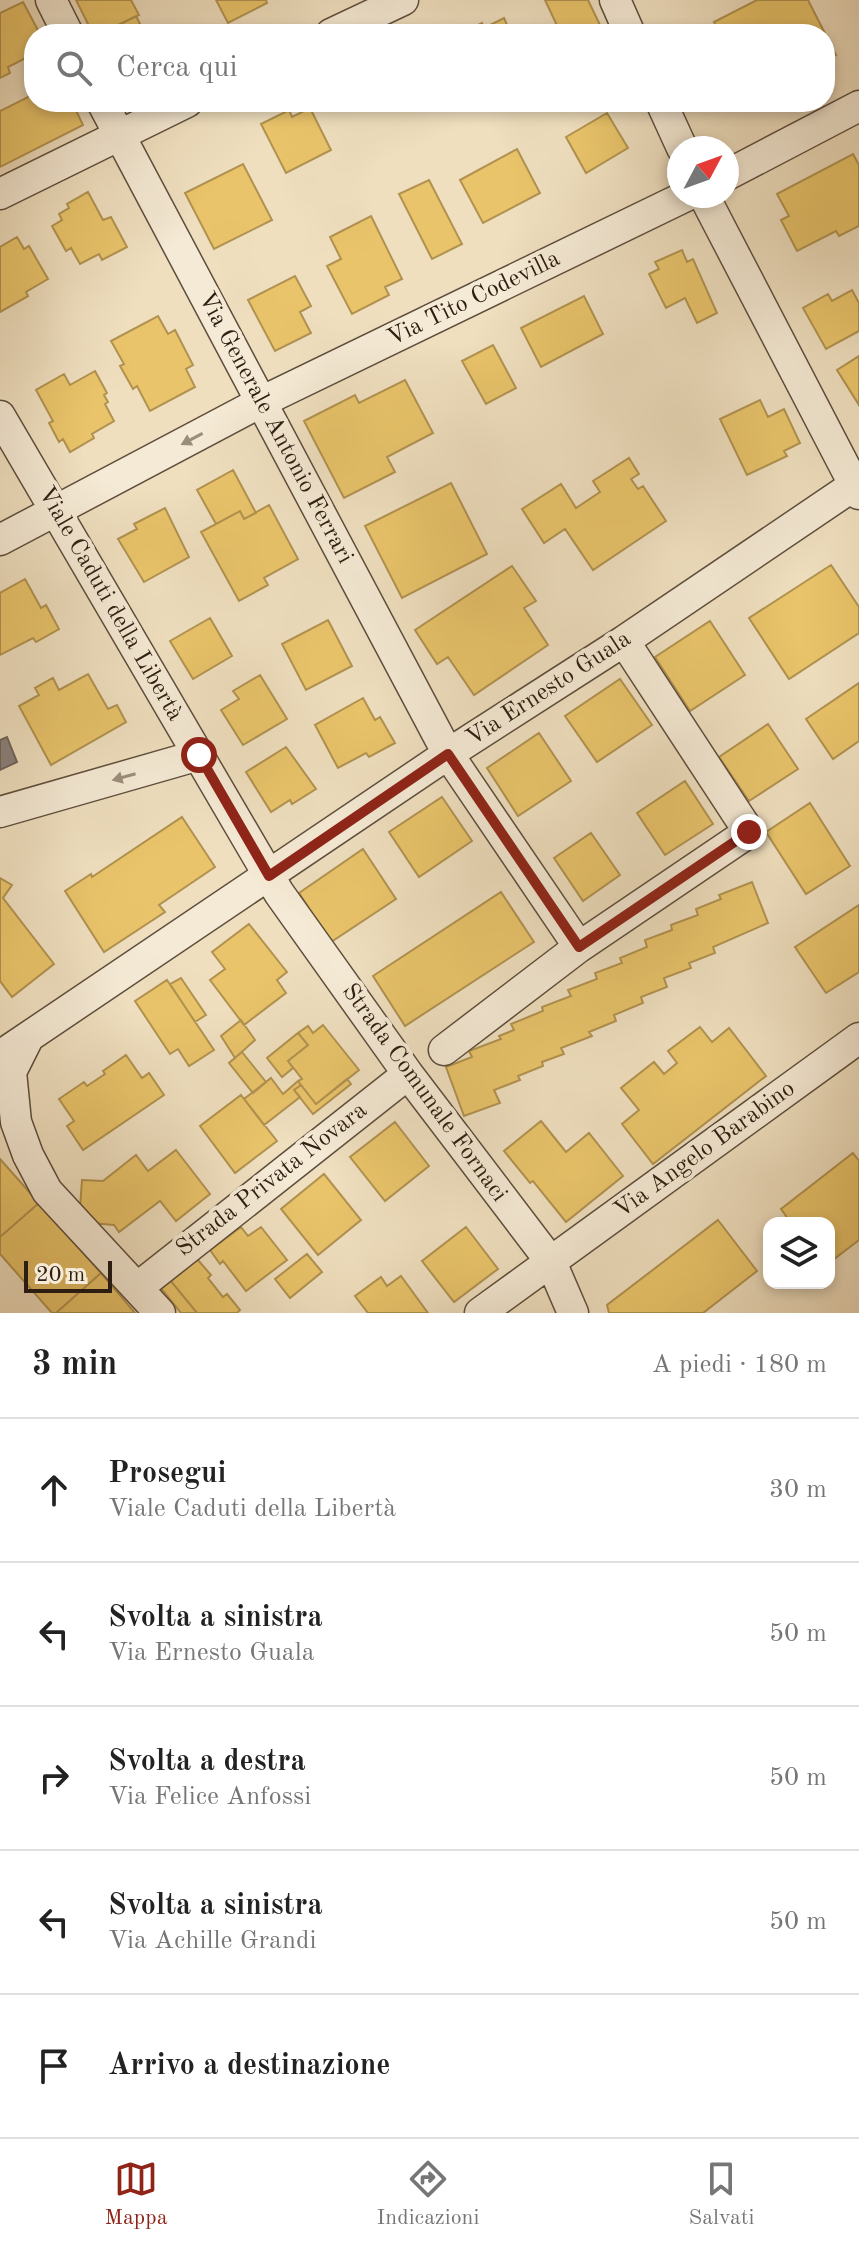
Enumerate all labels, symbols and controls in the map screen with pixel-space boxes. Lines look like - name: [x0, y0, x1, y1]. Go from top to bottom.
- search box: [24, 24, 835, 112]
- icon: search: [52, 46, 96, 90]
- text: Cerca qui: [116, 53, 238, 83]
- north arrow: [667, 136, 739, 208]
- street label: Via Tito Codevilla: [384, 247, 564, 351]
- street label: Via Generale Antonio Ferrari: [193, 288, 357, 568]
- one-way arrow: [181, 432, 204, 445]
- street label: Viale Caduti della Libertà: [33, 483, 187, 725]
- street label: Via Ernesto Guala: [463, 627, 636, 751]
- route start: [181, 737, 217, 773]
- one-way arrow: [111, 771, 136, 783]
- route end: [731, 814, 767, 850]
- street label: Strada Comunale Fornaci: [337, 980, 511, 1206]
- street label: Via Angelo Barabino: [610, 1077, 800, 1223]
- street label: Strada Privata Novara: [172, 1098, 372, 1262]
- map controls: [763, 1217, 835, 1289]
- button: layers: [763, 1217, 835, 1289]
- scale bar: [24, 1257, 112, 1293]
- text: 20 m: [36, 1264, 85, 1286]
- text: 3 min: [32, 1348, 117, 1382]
- text: A piedi · 180 m: [652, 1352, 827, 1378]
- text: Prosegui: [108, 1459, 226, 1489]
- icon: ahead: [32, 1468, 76, 1512]
- text: 30 m: [769, 1477, 827, 1503]
- text: Viale Caduti della Libertà: [108, 1496, 396, 1522]
- text: Svolta a sinistra: [108, 1603, 323, 1633]
- icon: left: [32, 1612, 76, 1656]
- text: 50 m: [769, 1621, 827, 1647]
- text: Via Ernesto Guala: [108, 1640, 315, 1666]
- text: Svolta a destra: [108, 1747, 306, 1777]
- icon: right: [32, 1756, 76, 1800]
- text: 50 m: [769, 1765, 827, 1791]
- text: Via Felice Anfossi: [108, 1784, 311, 1810]
- text: Svolta a sinistra: [108, 1891, 323, 1921]
- icon: left: [32, 1900, 76, 1944]
- text: 50 m: [769, 1909, 827, 1935]
- text: Via Achille Grandi: [108, 1928, 317, 1954]
- icon: arrive: [32, 2044, 76, 2088]
- text: Arrivo a destinazione: [108, 2051, 390, 2081]
- tab: Mappa: [105, 2157, 168, 2232]
- tab: Indicazioni: [377, 2157, 479, 2232]
- tab: Salvati: [689, 2157, 754, 2232]

